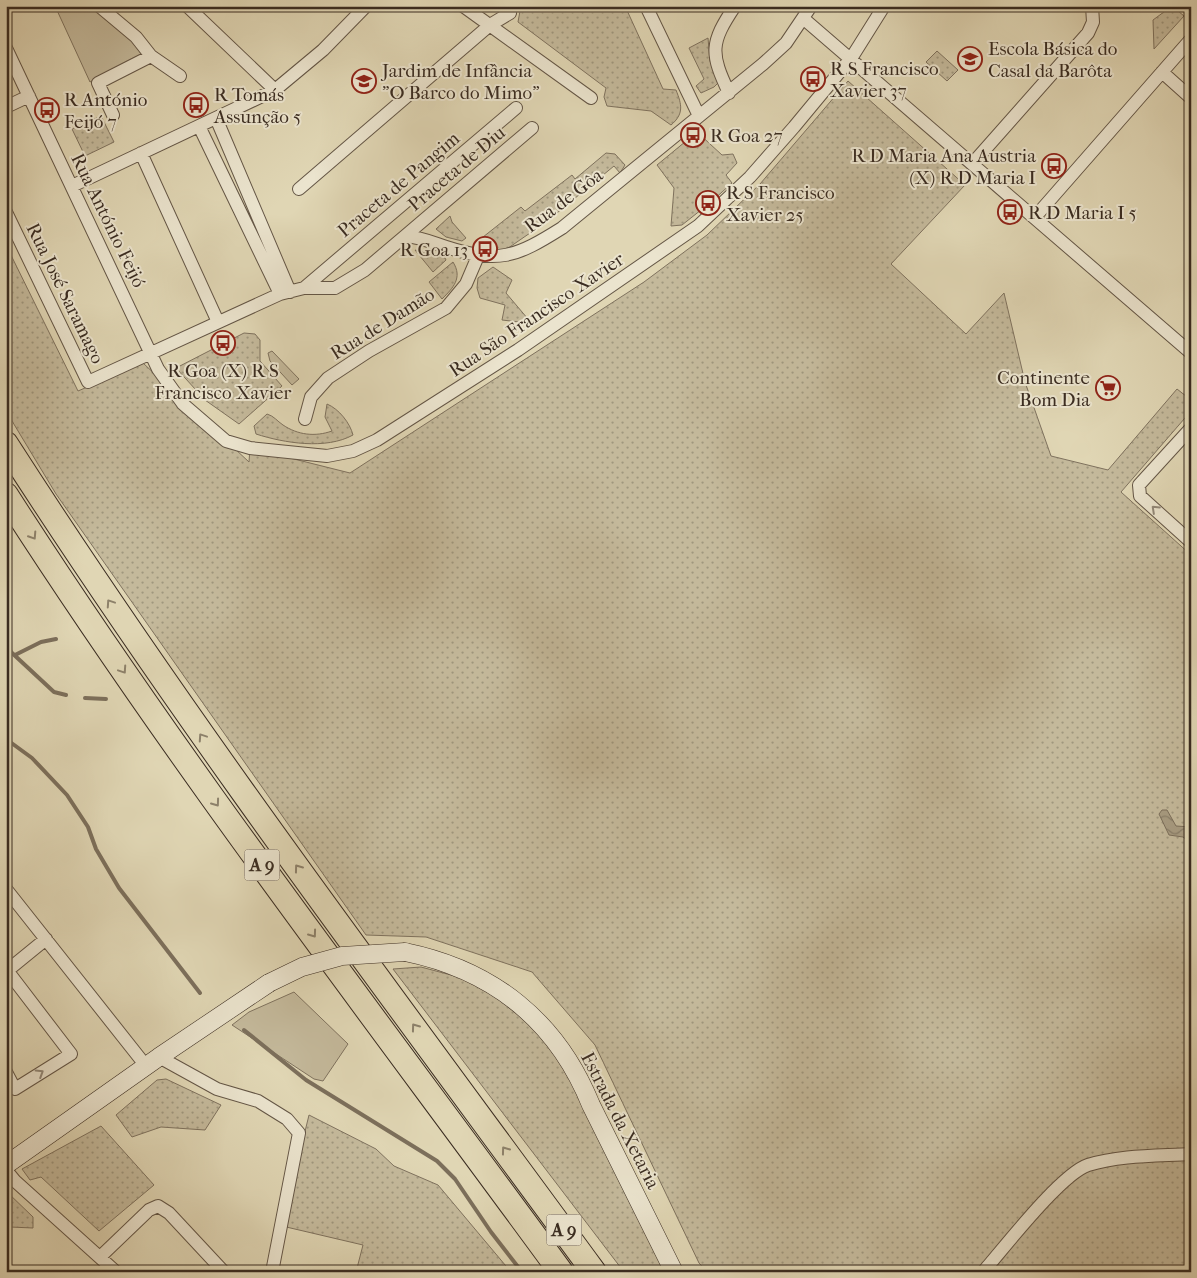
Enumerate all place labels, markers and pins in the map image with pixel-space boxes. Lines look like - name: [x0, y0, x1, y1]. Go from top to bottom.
- place label: Escola Básica do Casal da Barôta: [988, 38, 1118, 82]
- school or university icon: Escola Básica do Casal da Barôta: [957, 46, 983, 72]
- place label: R S Francisco Xavier 37: [830, 58, 939, 102]
- place label: Jardim de Infância "O Barco do Mimo": [380, 60, 540, 104]
- bus stop icon: R S Francisco Xavier 37: [800, 66, 826, 92]
- school or university icon: Jardim de Infância "O Barco do Mimo": [351, 68, 377, 94]
- place label: R Tomás Assunção 5: [213, 84, 301, 128]
- place label: R António Feijó 7: [64, 89, 148, 133]
- bus stop icon: R Tomás Assunção 5: [183, 92, 209, 118]
- bus stop icon: R António Feijó 7: [34, 97, 60, 123]
- bus stop icon: R Goa 27: [680, 122, 706, 148]
- place label: R Goa 27: [710, 125, 783, 147]
- place label: R D Maria Ana Austria (X) R D Maria I: [852, 145, 1036, 189]
- bus stop icon: R D Maria Ana Austria (X) R D Maria I: [1041, 153, 1067, 179]
- place label: R S Francisco Xavier 25: [726, 182, 835, 226]
- bus stop icon: R S Francisco Xavier 25: [695, 190, 721, 216]
- bus stop icon: R D Maria I 5: [997, 199, 1023, 225]
- place label: R D Maria I 5: [1028, 202, 1137, 224]
- bus stop icon: R Goa 13: [472, 236, 498, 262]
- place label: R Goa 13: [400, 239, 468, 261]
- bus stop icon: R Goa (X) R S Francisco Xavier: [210, 330, 236, 356]
- place label: R Goa (X) R S Francisco Xavier: [155, 360, 292, 404]
- place label: Continente Bom Dia: [997, 367, 1090, 411]
- supermarket icon: Continente Bom Dia: [1095, 375, 1121, 401]

